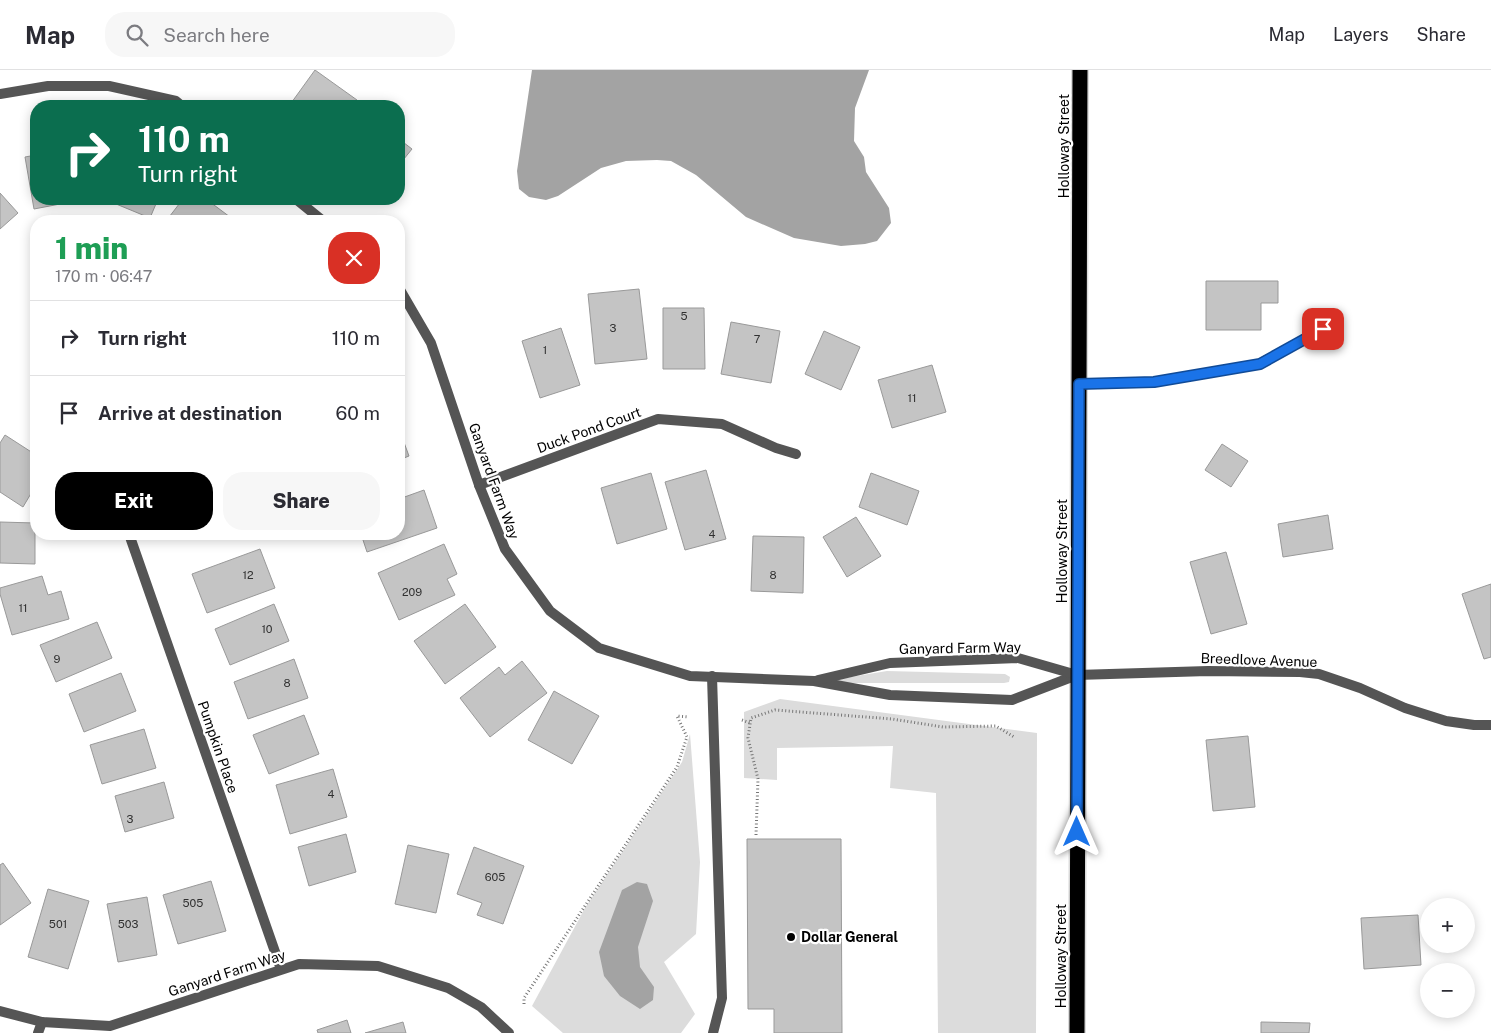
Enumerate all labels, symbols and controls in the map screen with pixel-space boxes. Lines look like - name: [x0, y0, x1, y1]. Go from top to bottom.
- search box: [105, 12, 455, 57]
- text: Map: [25, 21, 75, 49]
- icon: search: [123, 21, 151, 49]
- text: Search here: [163, 24, 270, 46]
- text: Map: [1269, 24, 1305, 45]
- text: Layers: [1333, 24, 1389, 45]
- text: Share: [1417, 24, 1466, 45]
- street label: Holloway Street: [1056, 94, 1072, 198]
- text: 110 m: [138, 119, 230, 160]
- icon: right: [55, 120, 120, 185]
- text: Turn right: [138, 161, 238, 187]
- text: 1 min: [55, 230, 128, 266]
- button: close: [328, 232, 380, 284]
- text: 170 m · 06:47: [55, 267, 152, 286]
- pin: [1302, 308, 1344, 350]
- house number: 5: [680, 310, 688, 322]
- icon: arrive: [1309, 315, 1337, 343]
- house number: 3: [610, 322, 617, 334]
- icon: right: [55, 324, 83, 352]
- text: Turn right: [98, 327, 187, 349]
- text: 110 m: [332, 327, 380, 349]
- house number: 7: [754, 333, 761, 345]
- house number: 1: [543, 344, 547, 356]
- house number: 11: [908, 392, 916, 404]
- icon: arrive: [55, 399, 83, 427]
- text: Arrive at destination: [98, 402, 282, 424]
- text: 60 m: [336, 402, 380, 424]
- street label: Duck Pond Court: [535, 404, 643, 456]
- street label: Ganyard Farm Way: [466, 421, 523, 542]
- button: Exit: [55, 472, 213, 530]
- button: Share: [223, 472, 380, 530]
- street label: Holloway Street: [1054, 499, 1070, 603]
- house number: 4: [709, 528, 716, 540]
- house number: 12: [242, 569, 254, 581]
- house number: 8: [769, 569, 777, 581]
- house number: 209: [402, 586, 422, 598]
- house number: 11: [19, 602, 27, 614]
- house number: 10: [261, 623, 273, 635]
- street label: Ganyard Farm Way: [899, 639, 1022, 657]
- street label: Breedlove Avenue: [1200, 650, 1318, 670]
- house number: 9: [54, 653, 61, 665]
- house number: 8: [283, 677, 291, 689]
- street label: Pumpkin Place: [195, 699, 241, 795]
- house number: 4: [328, 788, 335, 800]
- position arrow: [1050, 805, 1102, 857]
- house number: 3: [127, 813, 134, 825]
- house number: 605: [485, 871, 505, 883]
- house number: 505: [183, 897, 203, 909]
- map controls: [1420, 898, 1475, 1018]
- button: +: [1420, 898, 1475, 953]
- street label: Holloway Street: [1053, 904, 1069, 1008]
- house number: 501: [49, 918, 67, 930]
- house number: 503: [118, 918, 138, 930]
- place label: Dollar General: [801, 929, 899, 945]
- marker: Dollar General: [785, 931, 797, 943]
- street label: Ganyard Farm Way: [166, 946, 288, 1000]
- button: −: [1420, 963, 1475, 1018]

